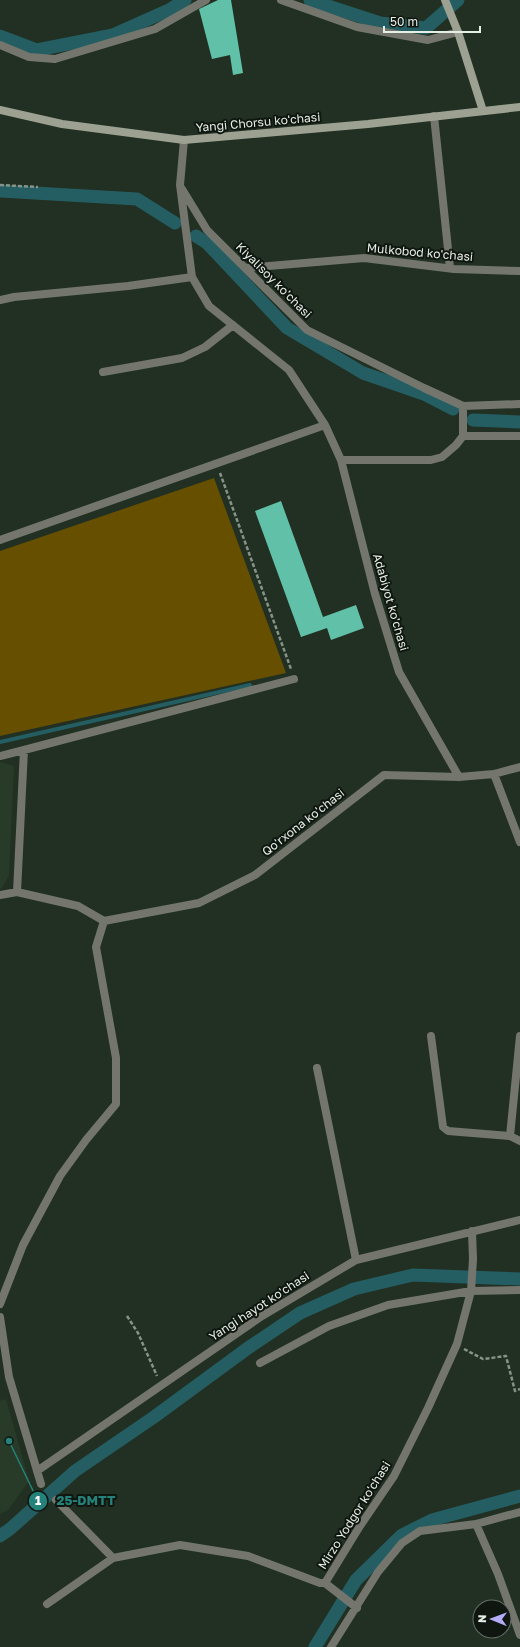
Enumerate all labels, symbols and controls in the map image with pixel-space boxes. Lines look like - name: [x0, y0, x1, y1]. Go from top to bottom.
- scale bar: [384, 8, 480, 34]
- text: 50 m: [390, 14, 418, 29]
- street label: Yangi Chorsu ko'chasi: [195, 109, 321, 135]
- street label: Kiyalisoy ko'chasi: [233, 239, 315, 321]
- street label: Mulkobod ko'chasi: [366, 240, 474, 264]
- street label: Adabiyot ko'chasi: [370, 552, 412, 652]
- street label: Qo'rxona ko'chasi: [259, 785, 347, 859]
- street label: Yangi hayot ko'chasi: [206, 1268, 312, 1344]
- street label: Mirzo Yodgor ko'chasi: [315, 1458, 393, 1572]
- callout: 25-DMTT: [28, 1488, 123, 1513]
- text: 25-DMTT: [57, 1492, 116, 1508]
- text: 1: [35, 1493, 41, 1508]
- north arrow: [472, 1599, 512, 1639]
- text: N: [475, 1615, 488, 1623]

